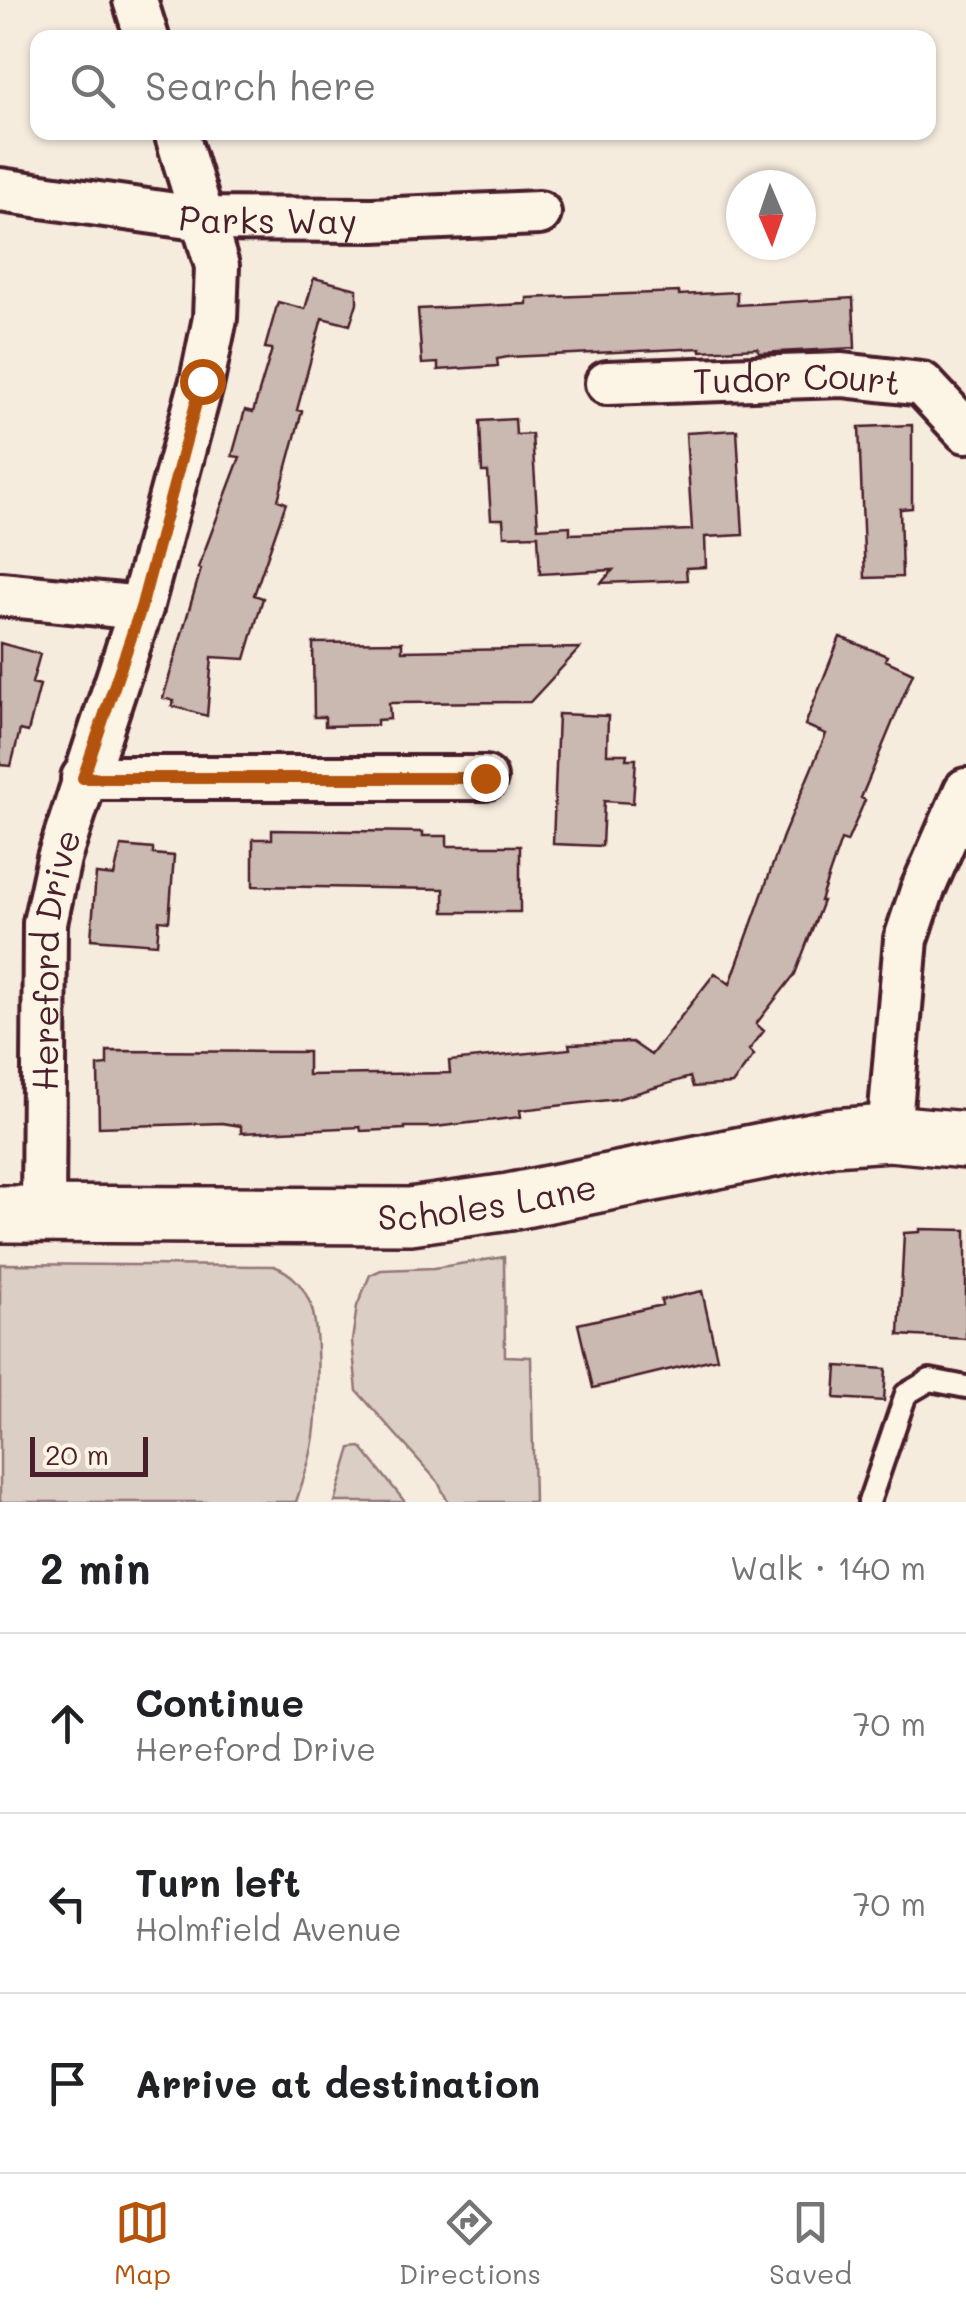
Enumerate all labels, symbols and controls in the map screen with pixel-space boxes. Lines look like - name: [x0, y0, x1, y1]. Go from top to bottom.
- search box: [30, 30, 936, 140]
- icon: search: [65, 58, 120, 113]
- text: Search here: [145, 60, 376, 110]
- north arrow: [726, 170, 816, 260]
- street label: Parks Way: [176, 193, 357, 243]
- street label: Tudor Court: [692, 352, 903, 404]
- route start: [180, 359, 226, 405]
- route end: [463, 756, 509, 802]
- street label: Hereford Drive: [21, 823, 90, 1091]
- street label: Scholes Lane: [377, 1162, 600, 1239]
- scale bar: [30, 1432, 148, 1476]
- text: 20 m: [45, 1436, 109, 1472]
- text: 2 min: [40, 1540, 150, 1595]
- text: Walk · 140 m: [730, 1546, 926, 1588]
- text: Continue: [135, 1677, 304, 1727]
- icon: ahead: [40, 1696, 95, 1751]
- text: 70 m: [853, 1702, 926, 1744]
- text: Hereford Drive: [135, 1727, 376, 1769]
- text: Turn left: [135, 1857, 301, 1907]
- icon: left: [40, 1876, 95, 1931]
- text: 70 m: [853, 1882, 926, 1924]
- text: Holmfield Avenue: [135, 1907, 402, 1949]
- icon: arrive: [40, 2056, 95, 2111]
- text: Arrive at destination: [135, 2058, 540, 2108]
- tab: Map: [114, 2195, 171, 2291]
- tab: Directions: [399, 2195, 541, 2291]
- tab: Saved: [769, 2195, 852, 2291]

